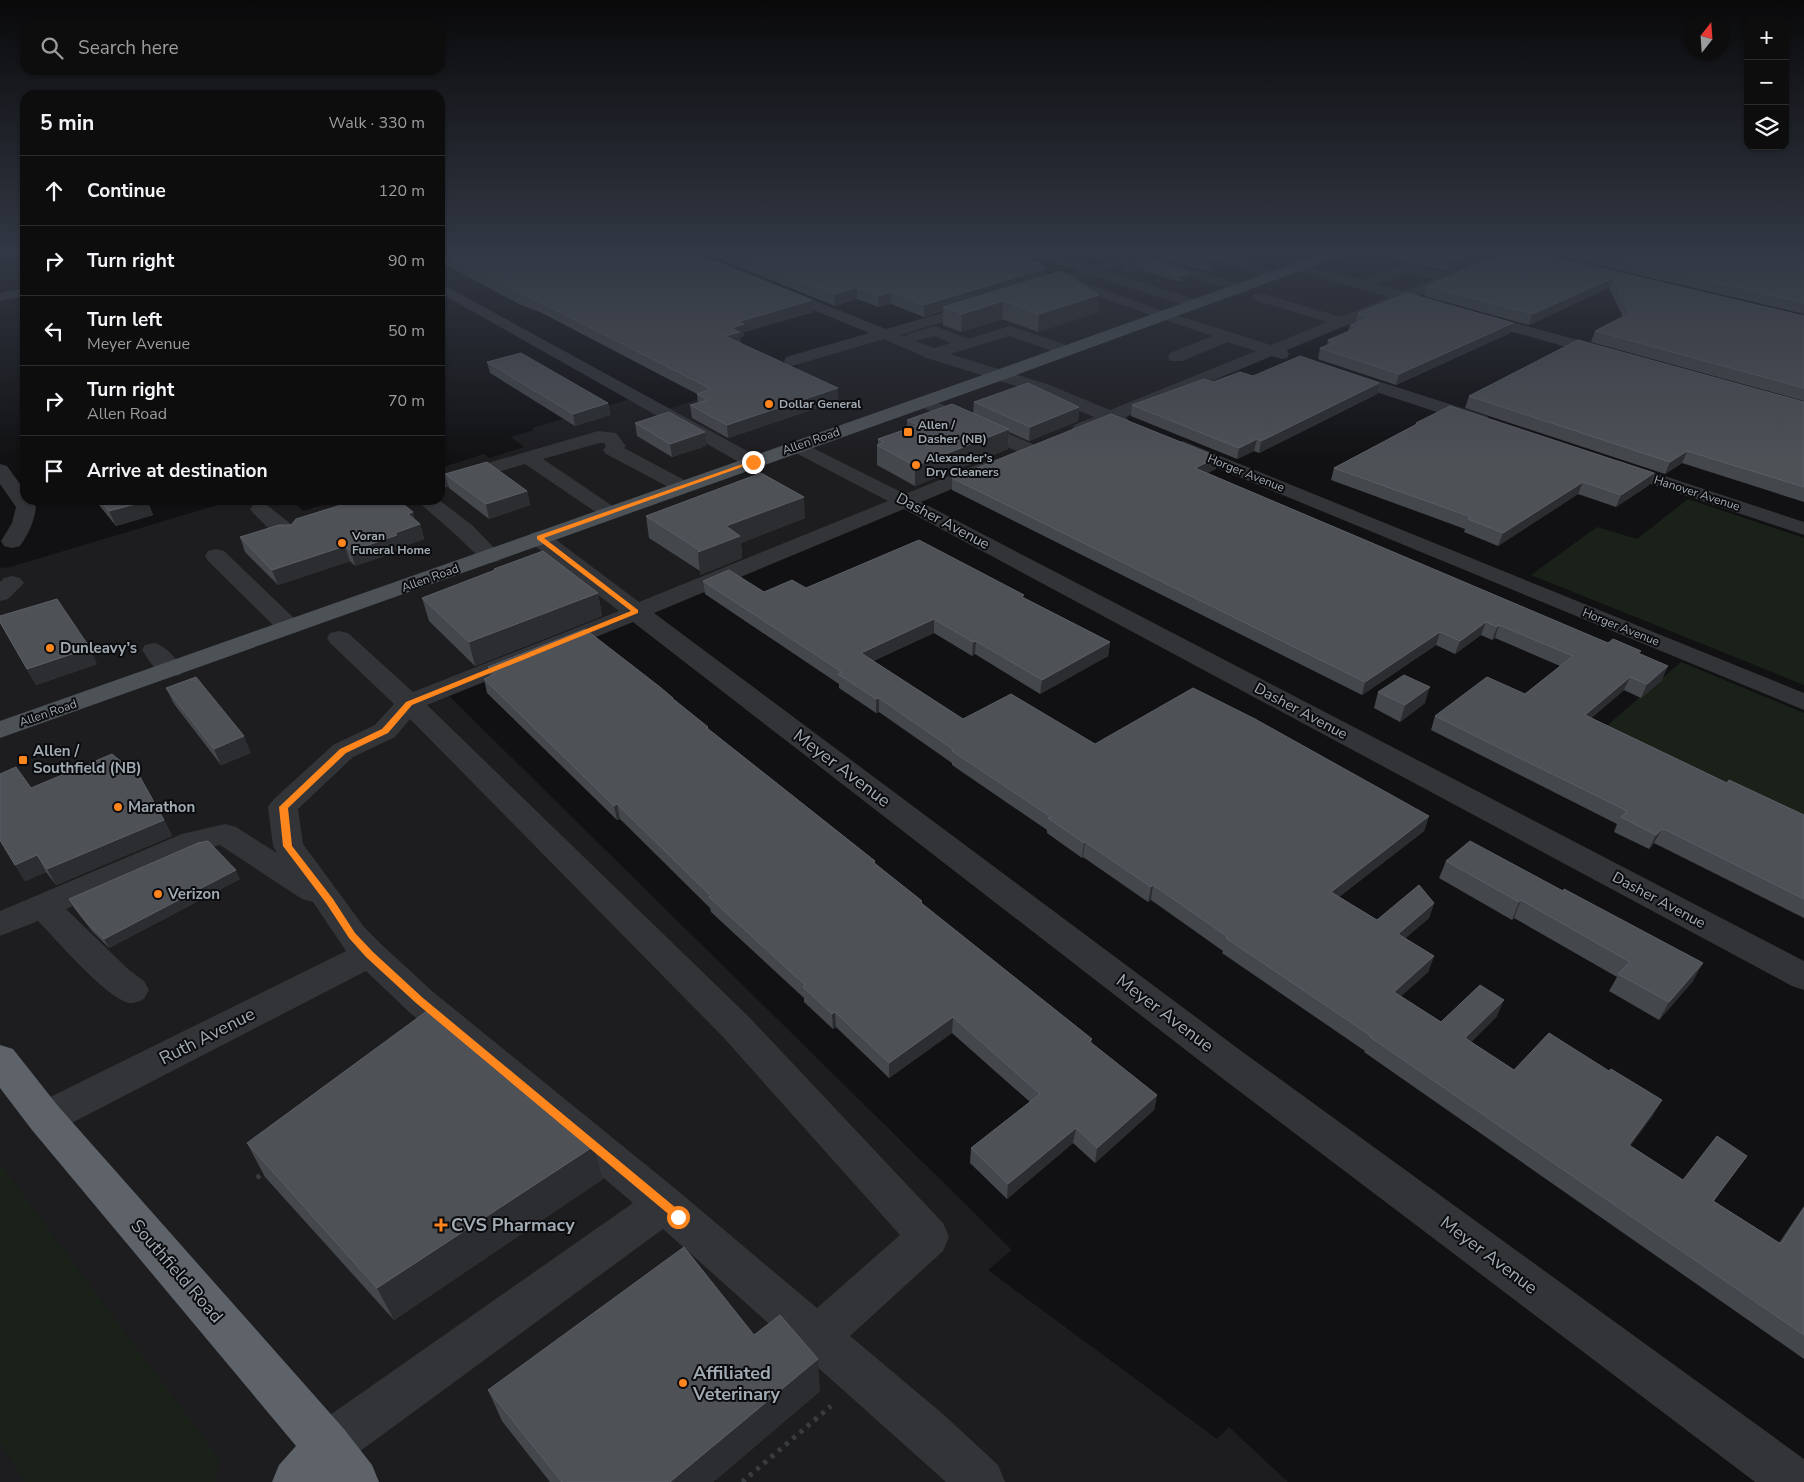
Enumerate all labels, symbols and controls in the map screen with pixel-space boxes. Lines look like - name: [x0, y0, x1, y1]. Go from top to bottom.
- north arrow: [1684, 15, 1729, 60]
- map controls: [1744, 15, 1789, 150]
- button: +: [1744, 15, 1789, 60]
- search box: [20, 20, 445, 75]
- icon: search: [38, 34, 66, 62]
- text: Search here: [78, 35, 179, 61]
- button: −: [1744, 60, 1789, 105]
- button: layers: [1744, 105, 1789, 150]
- text: 5 min: [40, 109, 94, 137]
- text: Walk · 330 m: [329, 112, 425, 134]
- icon: ahead: [40, 177, 68, 205]
- text: Continue: [87, 178, 166, 204]
- text: 120 m: [378, 180, 425, 202]
- icon: right: [40, 247, 68, 275]
- text: Turn right: [87, 248, 174, 274]
- text: 90 m: [388, 250, 425, 272]
- text: Turn left: [87, 307, 162, 333]
- icon: left: [40, 317, 68, 345]
- text: 50 m: [388, 320, 425, 342]
- text: Meyer Avenue: [87, 333, 190, 355]
- text: Turn right: [87, 377, 174, 403]
- icon: right: [40, 387, 68, 415]
- text: 70 m: [388, 390, 425, 412]
- place label: Dollar General: [779, 396, 861, 412]
- marker: Dollar General: [763, 398, 775, 410]
- text: Allen Road: [87, 403, 167, 425]
- place label: Allen / Dasher (NB): [918, 417, 987, 447]
- street label: Allen Road: [780, 424, 842, 458]
- marker: Allen / Dasher (NB): [902, 426, 914, 438]
- place label: Alexander’s Dry Cleaners: [926, 450, 999, 480]
- street label: Horger Avenue: [1205, 450, 1287, 496]
- route end: [742, 451, 765, 474]
- icon: arrive: [40, 457, 68, 485]
- text: Arrive at destination: [87, 458, 268, 484]
- marker: Alexander’s Dry Cleaners: [910, 459, 922, 471]
- street label: Hanover Avenue: [1652, 472, 1742, 514]
- street label: Dasher Avenue: [893, 488, 993, 554]
- place label: Voran Funeral Home: [351, 528, 431, 558]
- marker: Voran Funeral Home: [336, 537, 348, 549]
- street label: Allen Road: [399, 560, 461, 596]
- street label: Horger Avenue: [1580, 604, 1662, 650]
- place label: Dunleavy’s: [60, 638, 137, 658]
- marker: Dunleavy’s: [44, 642, 56, 654]
- street label: Dasher Avenue: [1251, 678, 1351, 744]
- street label: Allen Road: [17, 696, 79, 730]
- street label: Meyer Avenue: [789, 724, 895, 812]
- place label: Allen / Southfield (NB): [33, 741, 142, 778]
- marker: Allen / Southfield (NB): [17, 754, 29, 766]
- place label: Marathon: [128, 797, 195, 817]
- marker: Marathon: [112, 801, 124, 813]
- street label: Dasher Avenue: [1609, 867, 1709, 933]
- place label: Verizon: [167, 884, 220, 904]
- marker: Verizon: [152, 888, 164, 900]
- street label: Meyer Avenue: [1112, 969, 1218, 1057]
- street label: Ruth Avenue: [155, 1002, 259, 1070]
- route start: [667, 1206, 690, 1229]
- street label: Meyer Avenue: [1436, 1211, 1542, 1299]
- place label: CVS Pharmacy: [451, 1213, 575, 1237]
- street label: Southfield Road: [125, 1214, 229, 1328]
- marker: CVS Pharmacy: [435, 1219, 447, 1231]
- place label: Affiliated Veterinary: [692, 1361, 781, 1406]
- marker: Affiliated Veterinary: [677, 1377, 689, 1389]

